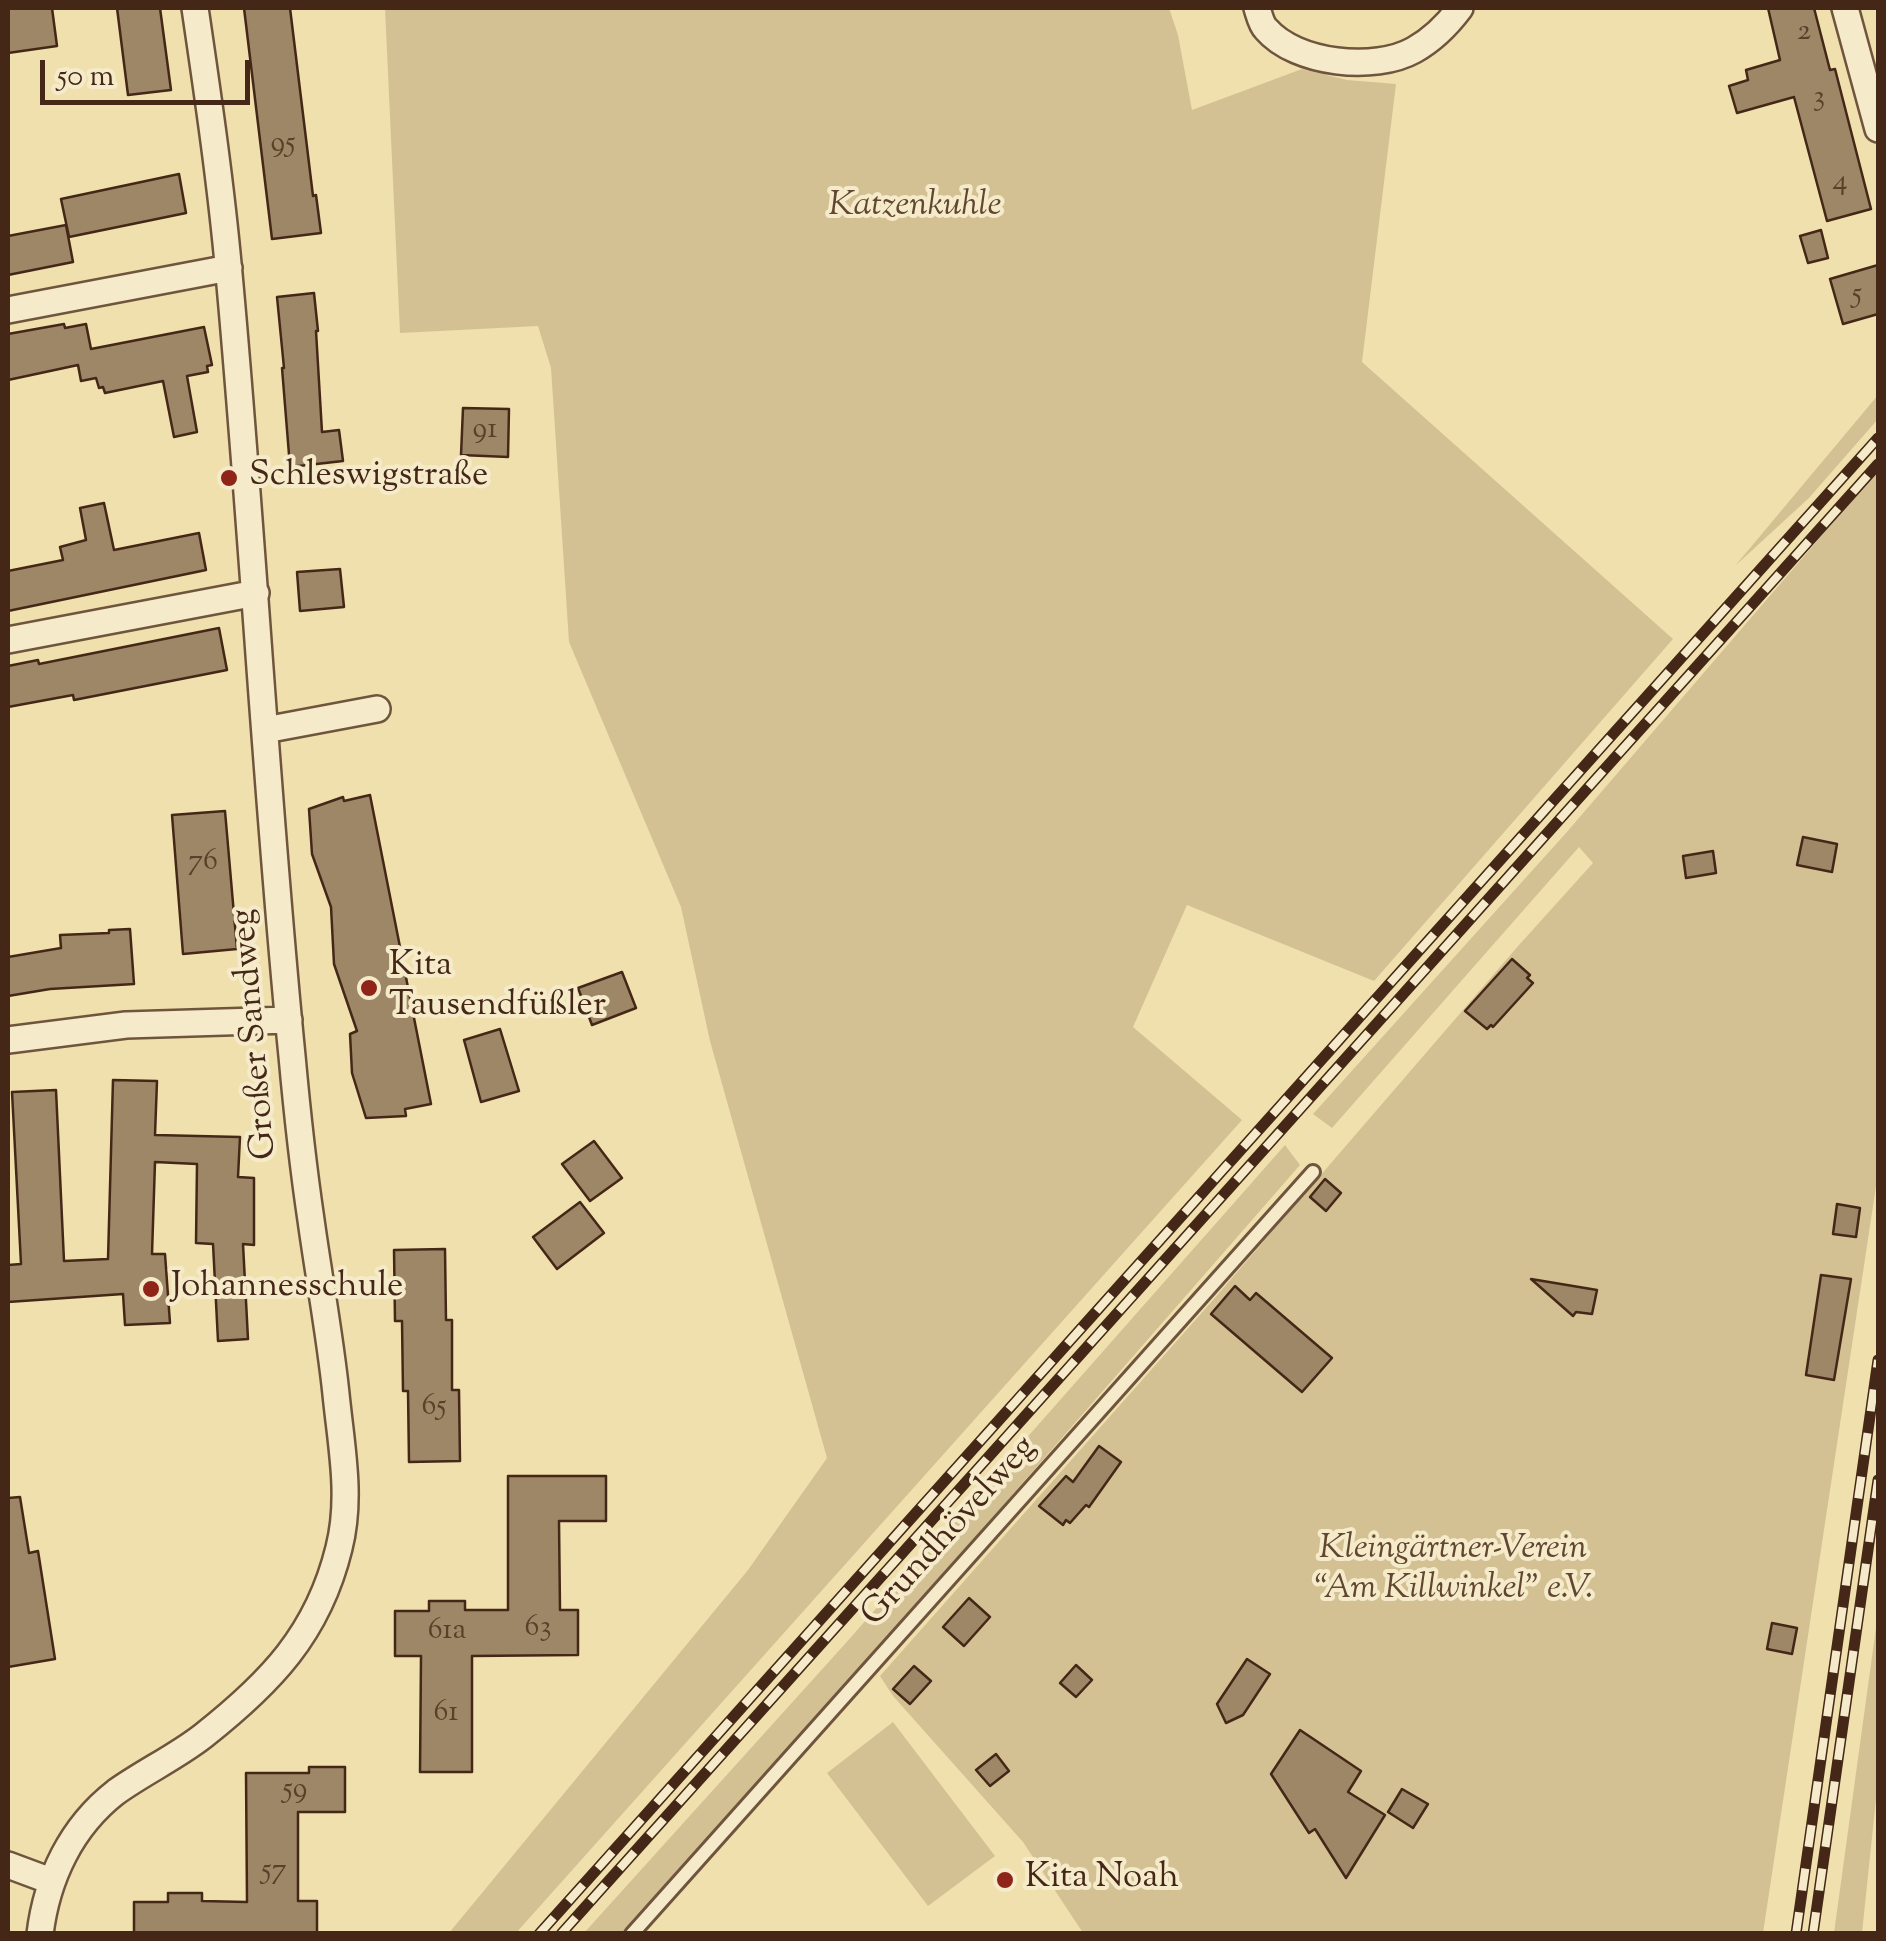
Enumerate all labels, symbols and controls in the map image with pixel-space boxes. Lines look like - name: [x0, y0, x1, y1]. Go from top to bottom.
- house number: 2: [1797, 16, 1811, 52]
- scale bar: [45, 40, 255, 102]
- text: 50 m: [57, 56, 114, 99]
- house number: 3: [1813, 82, 1825, 118]
- house number: 95: [270, 128, 296, 164]
- house number: 4: [1832, 166, 1848, 202]
- park label: Katzenkuhle: [828, 187, 1002, 229]
- house number: 5: [1852, 279, 1862, 315]
- house number: 91: [473, 414, 497, 450]
- place label: Schleswigstraße: [249, 457, 488, 499]
- marker: Schleswigstraße: [218, 467, 240, 489]
- house number: 76: [188, 846, 218, 882]
- street label: Großer Sandweg: [225, 907, 289, 1161]
- place label: Kita Tausendfüßler: [389, 947, 606, 1029]
- marker: Kita Tausendfüßler: [358, 977, 380, 999]
- place label: Johannesschule: [171, 1268, 403, 1310]
- marker: Johannesschule: [140, 1278, 162, 1300]
- house number: 65: [421, 1391, 447, 1427]
- street label: Grundhövelweg: [855, 1429, 1047, 1637]
- park label: Kleingärtner-Verein “Am Killwinkel” e.V.: [1313, 1530, 1593, 1612]
- house number: 63: [524, 1612, 552, 1648]
- house number: 61a: [428, 1615, 466, 1651]
- house number: 61: [434, 1697, 458, 1733]
- house number: 59: [283, 1774, 307, 1810]
- house number: 57: [261, 1855, 287, 1891]
- place label: Kita Noah: [1025, 1859, 1179, 1901]
- marker: Kita Noah: [994, 1869, 1016, 1891]

